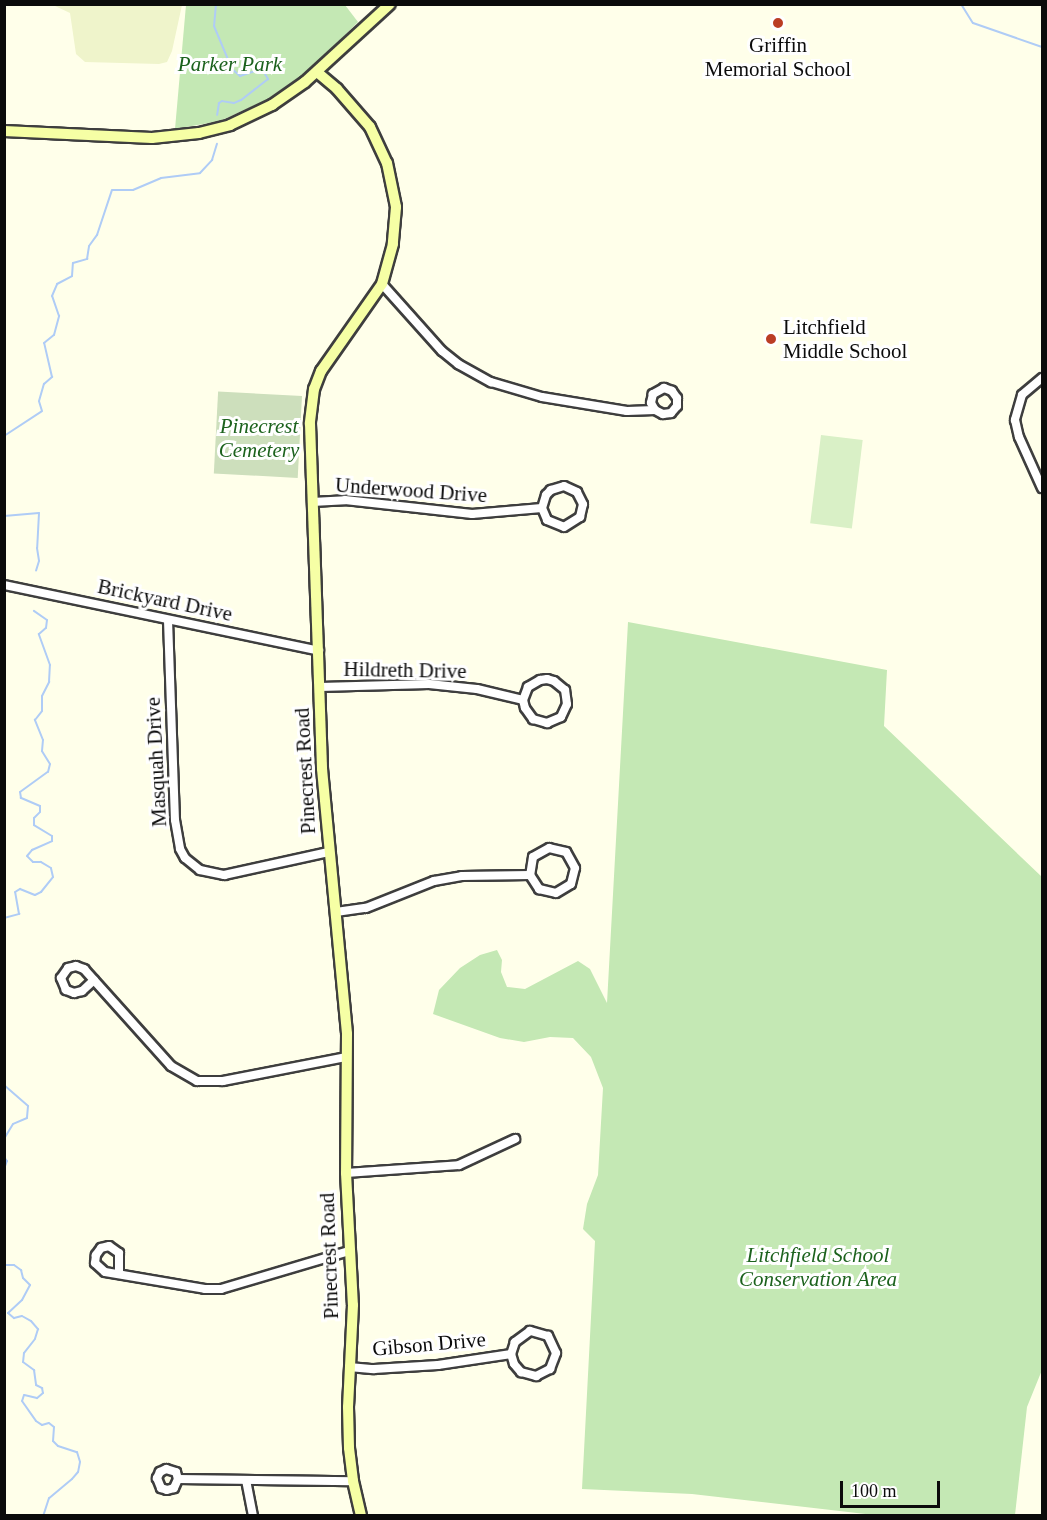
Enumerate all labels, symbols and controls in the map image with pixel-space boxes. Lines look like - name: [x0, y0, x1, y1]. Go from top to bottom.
- marker: Griffin Memorial School: [771, 16, 785, 30]
- place label: Griffin Memorial School: [705, 32, 851, 82]
- park label: Parker Park: [178, 51, 282, 77]
- place label: Litchfield Middle School: [783, 314, 907, 364]
- marker: Litchfield Middle School: [764, 332, 778, 346]
- park label: Pinecrest Cemetery: [219, 413, 299, 463]
- street label: Underwood Drive: [334, 472, 488, 508]
- street label: Brickyard Drive: [95, 573, 235, 627]
- street label: Hildreth Drive: [343, 656, 467, 684]
- street label: Masquah Drive: [140, 696, 172, 828]
- street label: Pinecrest Road: [289, 707, 321, 835]
- street label: Pinecrest Road: [314, 1192, 344, 1320]
- park label: Litchfield School Conservation Area: [739, 1242, 897, 1292]
- street label: Gibson Drive: [371, 1326, 487, 1362]
- scale bar: [843, 1469, 944, 1507]
- text: 100 m: [851, 1481, 897, 1501]

